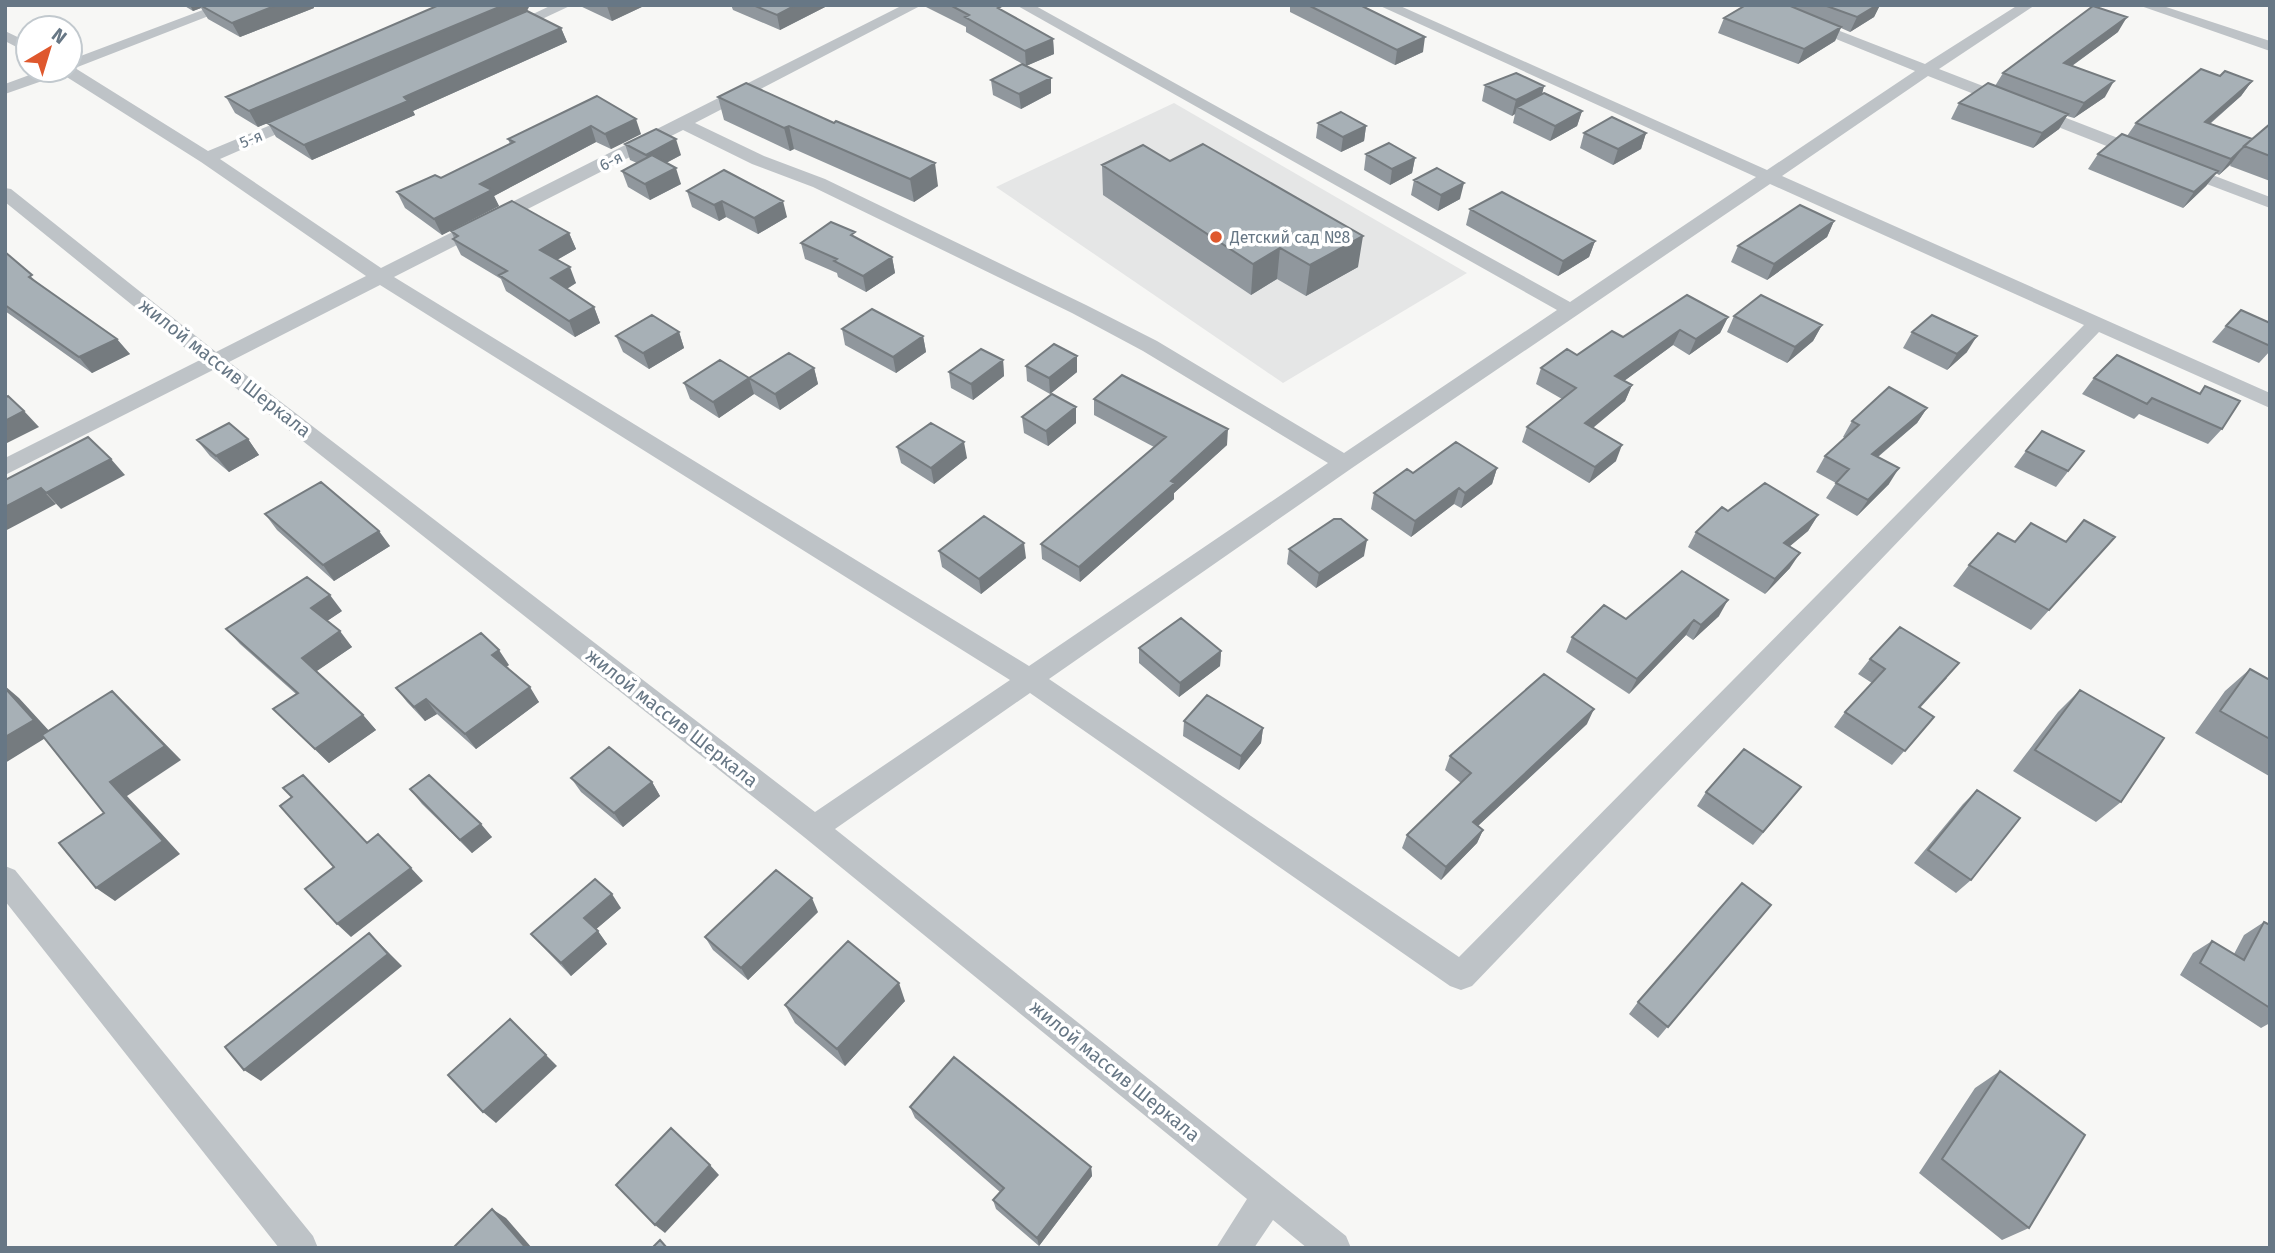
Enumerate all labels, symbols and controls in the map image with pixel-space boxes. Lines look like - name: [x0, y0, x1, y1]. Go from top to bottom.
- north arrow: [14, 14, 84, 84]
- text: N: [47, 23, 71, 49]
- street label: 5-я: [237, 126, 265, 152]
- street label: 6-я: [596, 147, 626, 175]
- place label: Детский сад №8: [1229, 228, 1351, 247]
- marker: Детский сад №8: [1208, 229, 1224, 245]
- street label: жилой массив Шеркала: [134, 294, 316, 442]
- street label: жилой массив Шеркала: [581, 644, 763, 792]
- street label: жилой массив Шеркала: [1025, 995, 1205, 1147]

